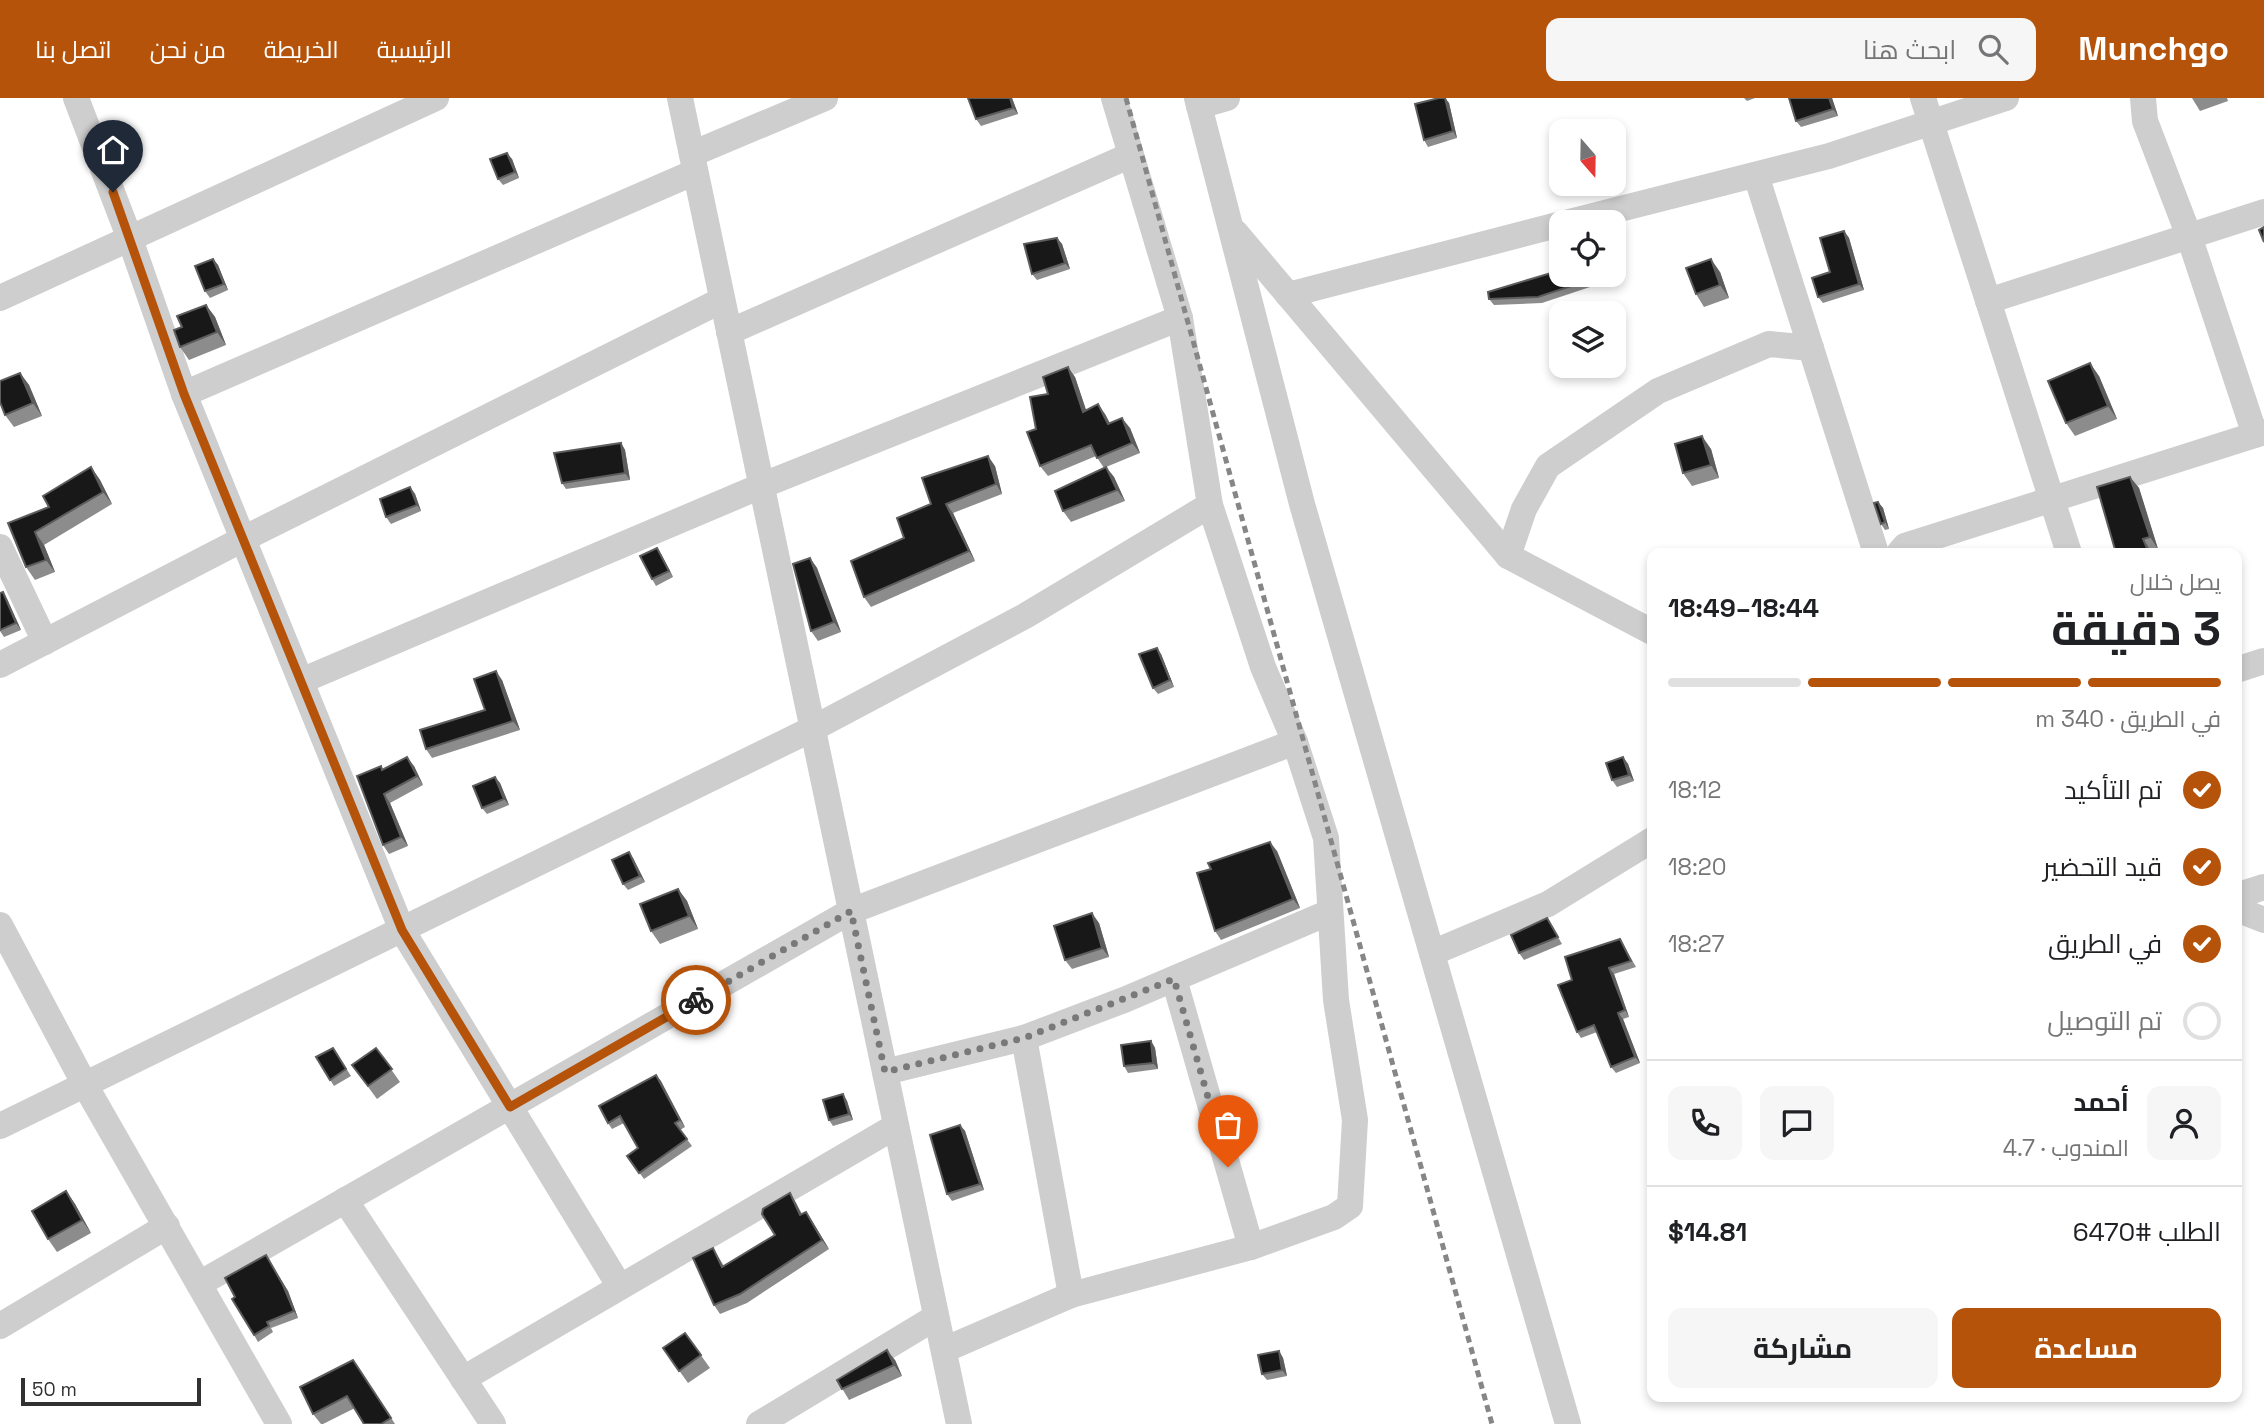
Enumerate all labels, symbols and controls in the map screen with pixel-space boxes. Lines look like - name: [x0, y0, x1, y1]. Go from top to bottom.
- search box: [1546, 18, 2036, 81]
- text: Munchgo: [2078, 28, 2229, 70]
- icon: search: [1974, 30, 2012, 68]
- text: ابحث هنا: [1863, 33, 1956, 67]
- text: اتصل بنا: [35, 34, 112, 65]
- text: من نحن: [150, 34, 226, 65]
- text: الخريطة: [264, 34, 339, 65]
- text: الرئيسية: [377, 34, 452, 65]
- north arrow: [1549, 119, 1626, 196]
- map controls: [1549, 119, 1626, 378]
- pin: [83, 120, 143, 192]
- icon: home: [94, 131, 132, 169]
- button: locate: [1549, 210, 1626, 287]
- button: layers: [1549, 301, 1626, 378]
- text: يصل خلال: [2130, 567, 2221, 597]
- text: 18:44–18:49: [1668, 591, 1819, 625]
- text: 3 دقيقة: [2051, 600, 2221, 658]
- text: في الطريق · 340 m: [2035, 704, 2221, 734]
- icon: check: [2183, 771, 2221, 809]
- text: تم التأكيد: [2064, 773, 2162, 807]
- text: 18:12: [1668, 775, 1721, 805]
- icon: check: [2183, 848, 2221, 886]
- text: قيد التحضير: [2043, 850, 2162, 884]
- text: 18:20: [1668, 852, 1726, 882]
- icon: check: [2183, 925, 2221, 963]
- text: في الطريق: [2048, 927, 2162, 961]
- text: 18:27: [1668, 929, 1724, 959]
- courier: [661, 965, 731, 1035]
- icon: bike: [677, 981, 715, 1019]
- text: تم التوصيل: [2047, 1004, 2162, 1038]
- text: أحمد: [2073, 1085, 2129, 1119]
- button: phone: [1668, 1086, 1742, 1160]
- button: chat: [1760, 1086, 1834, 1160]
- button: person: [2147, 1086, 2221, 1160]
- pin: [1198, 1095, 1258, 1167]
- icon: bag: [1209, 1106, 1247, 1144]
- text: المندوب · 4.7: [2003, 1133, 2129, 1163]
- text: $14.81: [1668, 1215, 1747, 1249]
- text: الطلب #6470: [2073, 1215, 2221, 1249]
- button: مشاركة: [1668, 1308, 1938, 1388]
- button: مساعدة: [1952, 1308, 2221, 1388]
- scale bar: [21, 1375, 201, 1407]
- text: 50 m: [32, 1377, 77, 1402]

